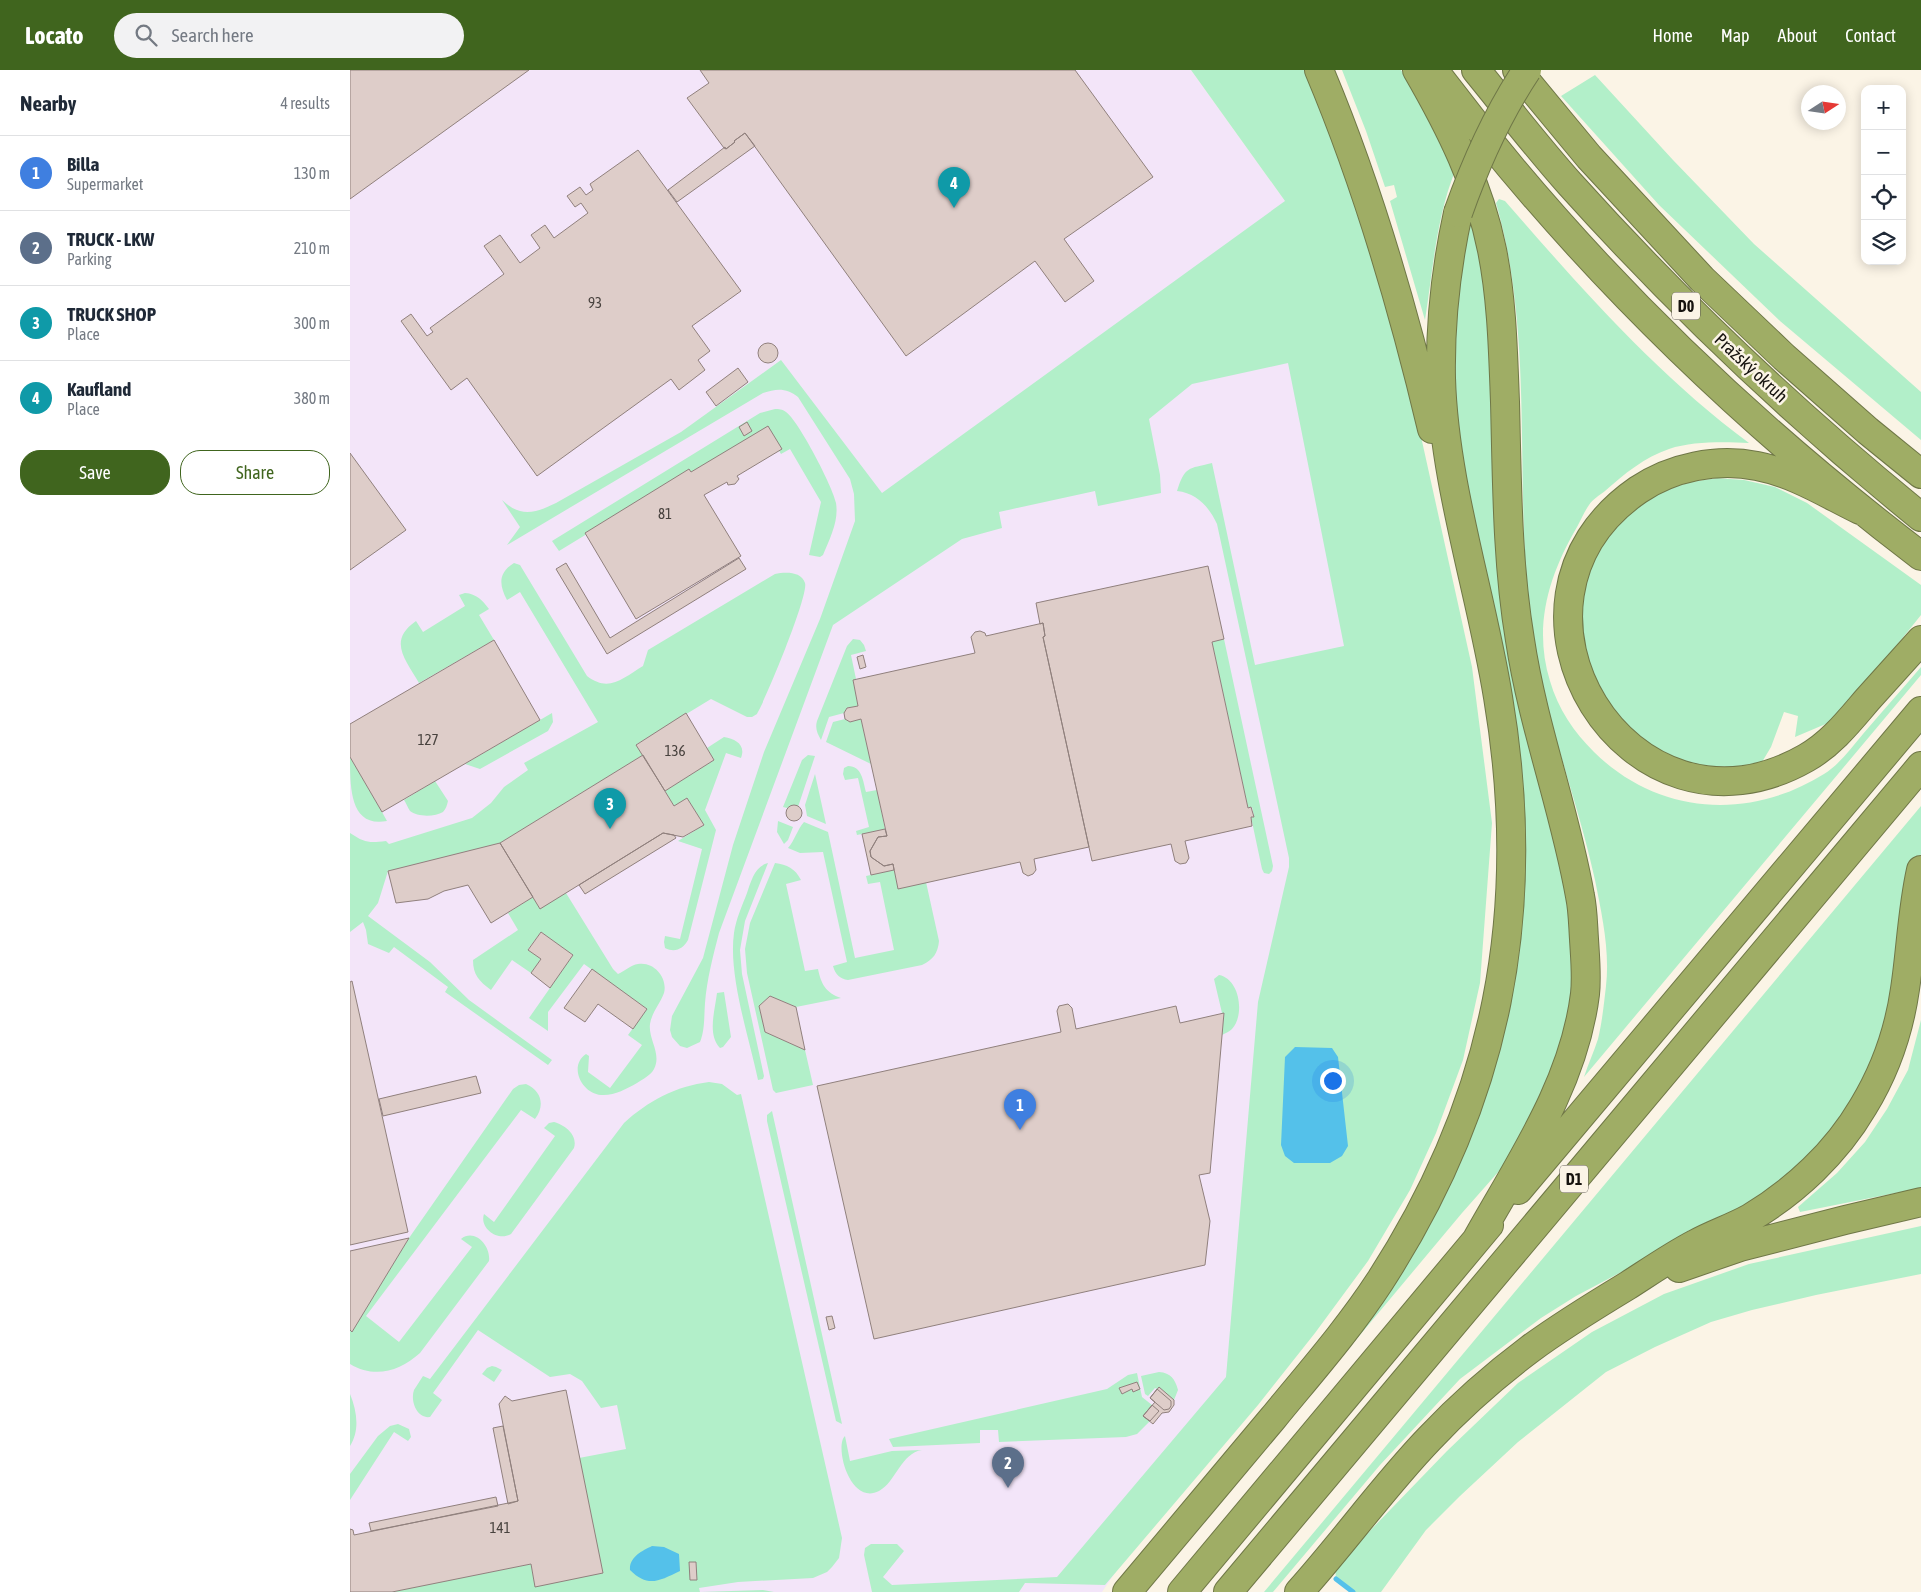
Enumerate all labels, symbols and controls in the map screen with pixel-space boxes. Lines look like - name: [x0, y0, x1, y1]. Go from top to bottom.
- search box: [114, 13, 464, 58]
- icon: search: [132, 21, 160, 49]
- text: Locato: [25, 22, 84, 49]
- text: Search here: [172, 24, 254, 46]
- text: Home: [1653, 25, 1693, 46]
- text: Map: [1721, 25, 1750, 46]
- text: About: [1778, 25, 1817, 46]
- text: Contact: [1845, 25, 1896, 46]
- north arrow: [1801, 85, 1846, 130]
- map controls: [1861, 85, 1906, 265]
- button: +: [1861, 85, 1906, 130]
- text: Nearby: [20, 91, 76, 115]
- text: 4 results: [280, 94, 330, 112]
- button: −: [1861, 130, 1906, 175]
- text: Billa: [67, 153, 99, 175]
- text: 1: [32, 164, 40, 182]
- text: 130 m: [294, 164, 330, 182]
- pin: 4: [938, 167, 970, 208]
- text: Supermarket: [67, 175, 143, 193]
- button: locate: [1861, 175, 1906, 220]
- button: layers: [1861, 220, 1906, 265]
- text: TRUCK - LKW: [67, 228, 154, 250]
- text: 2: [32, 239, 40, 257]
- text: 210 m: [294, 239, 330, 257]
- text: Parking: [67, 250, 112, 268]
- road number: D0: [1672, 292, 1700, 320]
- house number: 93: [588, 294, 602, 311]
- text: TRUCK SHOP: [67, 303, 156, 325]
- text: 3: [32, 314, 40, 332]
- text: 300 m: [294, 314, 330, 332]
- text: Place: [67, 325, 100, 343]
- street label: Pražský okruh: [1711, 329, 1792, 407]
- text: Kaufland: [67, 378, 131, 400]
- text: 4: [32, 389, 40, 407]
- text: 380 m: [294, 389, 330, 407]
- text: Place: [67, 400, 100, 418]
- button: Save: [20, 450, 170, 495]
- button: Share: [180, 450, 330, 495]
- house number: 81: [658, 505, 672, 522]
- house number: 127: [417, 731, 439, 748]
- house number: 136: [664, 742, 686, 759]
- pin: 3: [594, 788, 626, 829]
- your location: [1320, 1068, 1346, 1094]
- pin: 1: [1004, 1089, 1036, 1130]
- road number: D1: [1560, 1166, 1588, 1192]
- pin: 2: [992, 1447, 1024, 1488]
- house number: 141: [489, 1519, 511, 1536]

